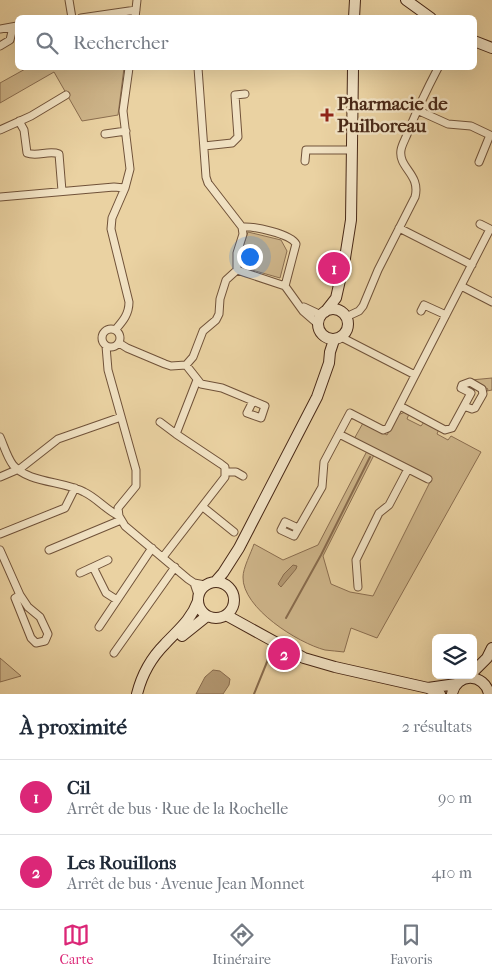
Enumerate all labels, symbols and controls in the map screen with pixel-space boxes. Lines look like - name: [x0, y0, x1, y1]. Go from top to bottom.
- search box: [15, 15, 477, 70]
- icon: search: [33, 29, 61, 57]
- text: Rechercher: [73, 32, 169, 54]
- place label: Pharmacie de Puilboreau: [337, 93, 448, 137]
- marker: Pharmacie de Puilboreau: [321, 109, 333, 121]
- your location: [237, 244, 263, 270]
- pin: 1: [318, 249, 350, 287]
- map controls: [432, 634, 477, 679]
- button: layers: [432, 634, 477, 679]
- pin: 2: [268, 635, 300, 673]
- text: À proximité: [20, 715, 127, 739]
- text: 2 résultats: [402, 717, 472, 736]
- text: Cil: [67, 777, 91, 799]
- text: 1: [33, 788, 39, 807]
- text: 90 m: [438, 788, 472, 807]
- text: Arrêt de bus · Rue de la Rochelle: [67, 799, 288, 818]
- text: Les Rouillons: [67, 852, 176, 874]
- text: 2: [32, 863, 40, 882]
- text: 410 m: [431, 863, 472, 882]
- text: Arrêt de bus · Avenue Jean Monnet: [67, 874, 305, 893]
- tab: Carte: [59, 921, 93, 968]
- tab: Itinéraire: [212, 921, 271, 968]
- tab: Favoris: [390, 921, 433, 968]

